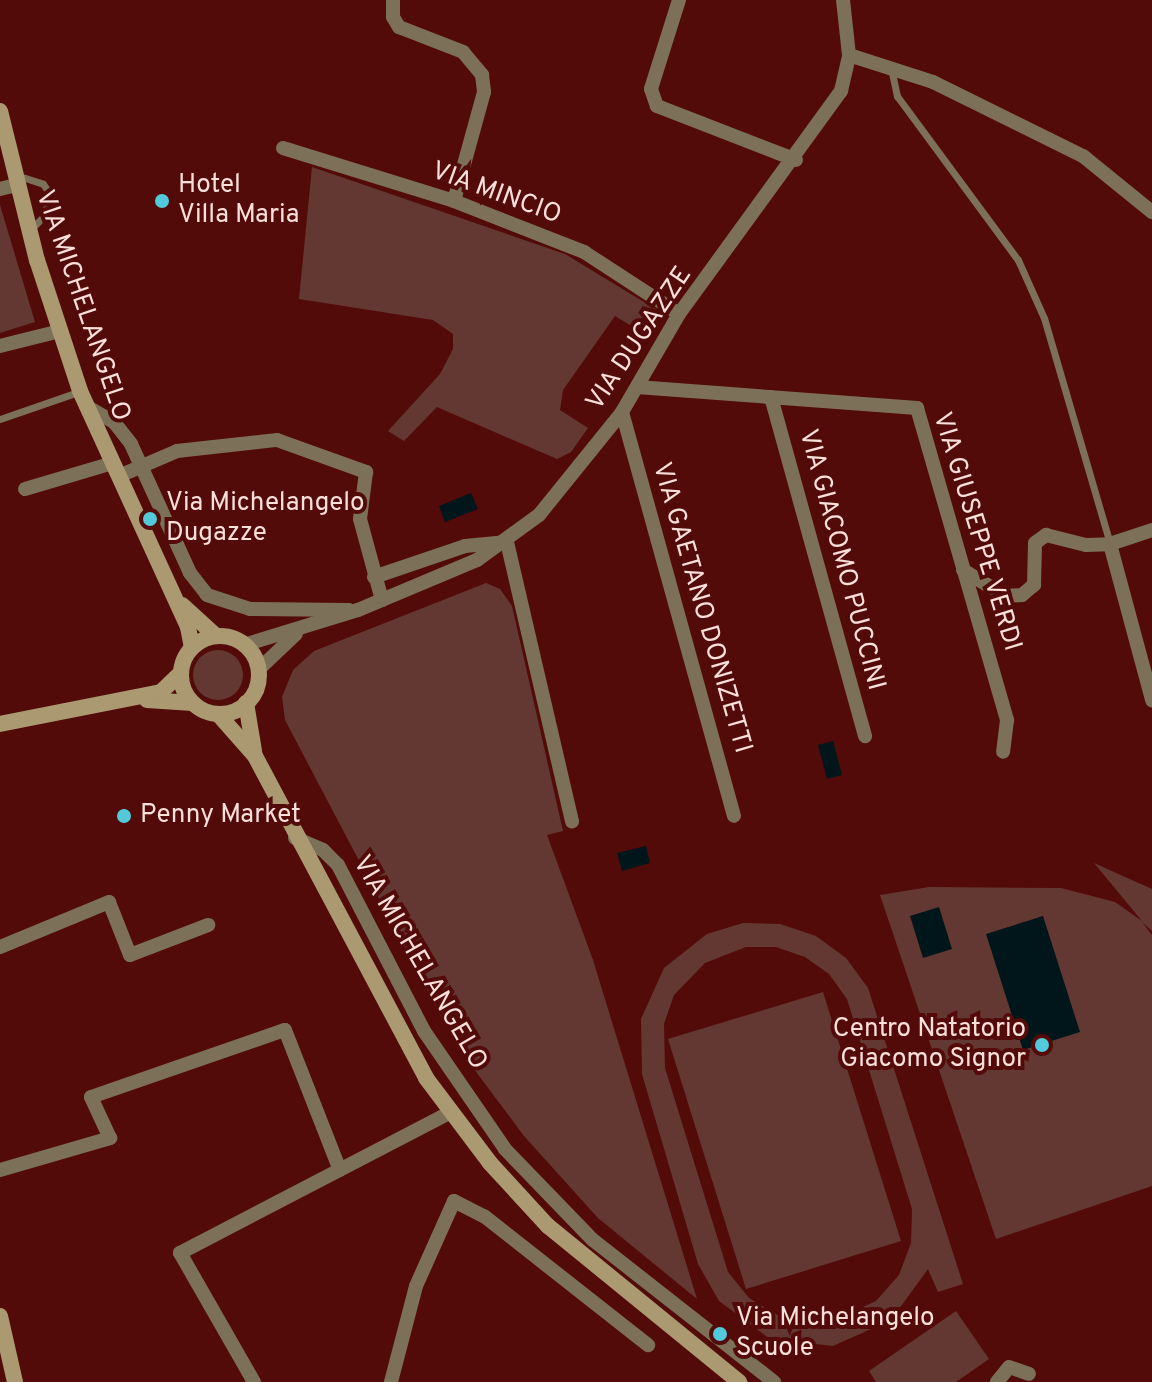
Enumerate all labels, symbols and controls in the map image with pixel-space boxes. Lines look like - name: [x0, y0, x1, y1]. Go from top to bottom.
- street label: VIA MINCIO: [426, 156, 566, 232]
- place label: Hotel Villa Maria: [178, 170, 299, 232]
- street label: VIA MICHELANGELO: [28, 186, 136, 426]
- marker: Hotel Villa Maria: [153, 192, 171, 210]
- street label: VIA DUGAZZE: [580, 261, 700, 417]
- street label: VIA GIUSEPPE VERDI: [925, 408, 1027, 656]
- street label: VIA GIACOMO PUCCINI: [791, 426, 891, 694]
- street label: VIA GAETANO DONIZETTI: [644, 459, 758, 757]
- place label: Via Michelangelo Dugazze: [166, 488, 365, 550]
- marker: Via Michelangelo Dugazze: [141, 510, 159, 528]
- place label: Penny Market: [140, 800, 301, 832]
- marker: Penny Market: [115, 807, 133, 825]
- street label: VIA MICHELANGELO: [345, 850, 493, 1076]
- place label: Centro Natatorio Giacomo Signor: [833, 1014, 1026, 1076]
- marker: Centro Natatorio Giacomo Signor: [1033, 1036, 1051, 1054]
- place label: Via Michelangelo Scuole: [736, 1303, 935, 1364]
- marker: Via Michelangelo Scuole: [711, 1325, 729, 1343]

